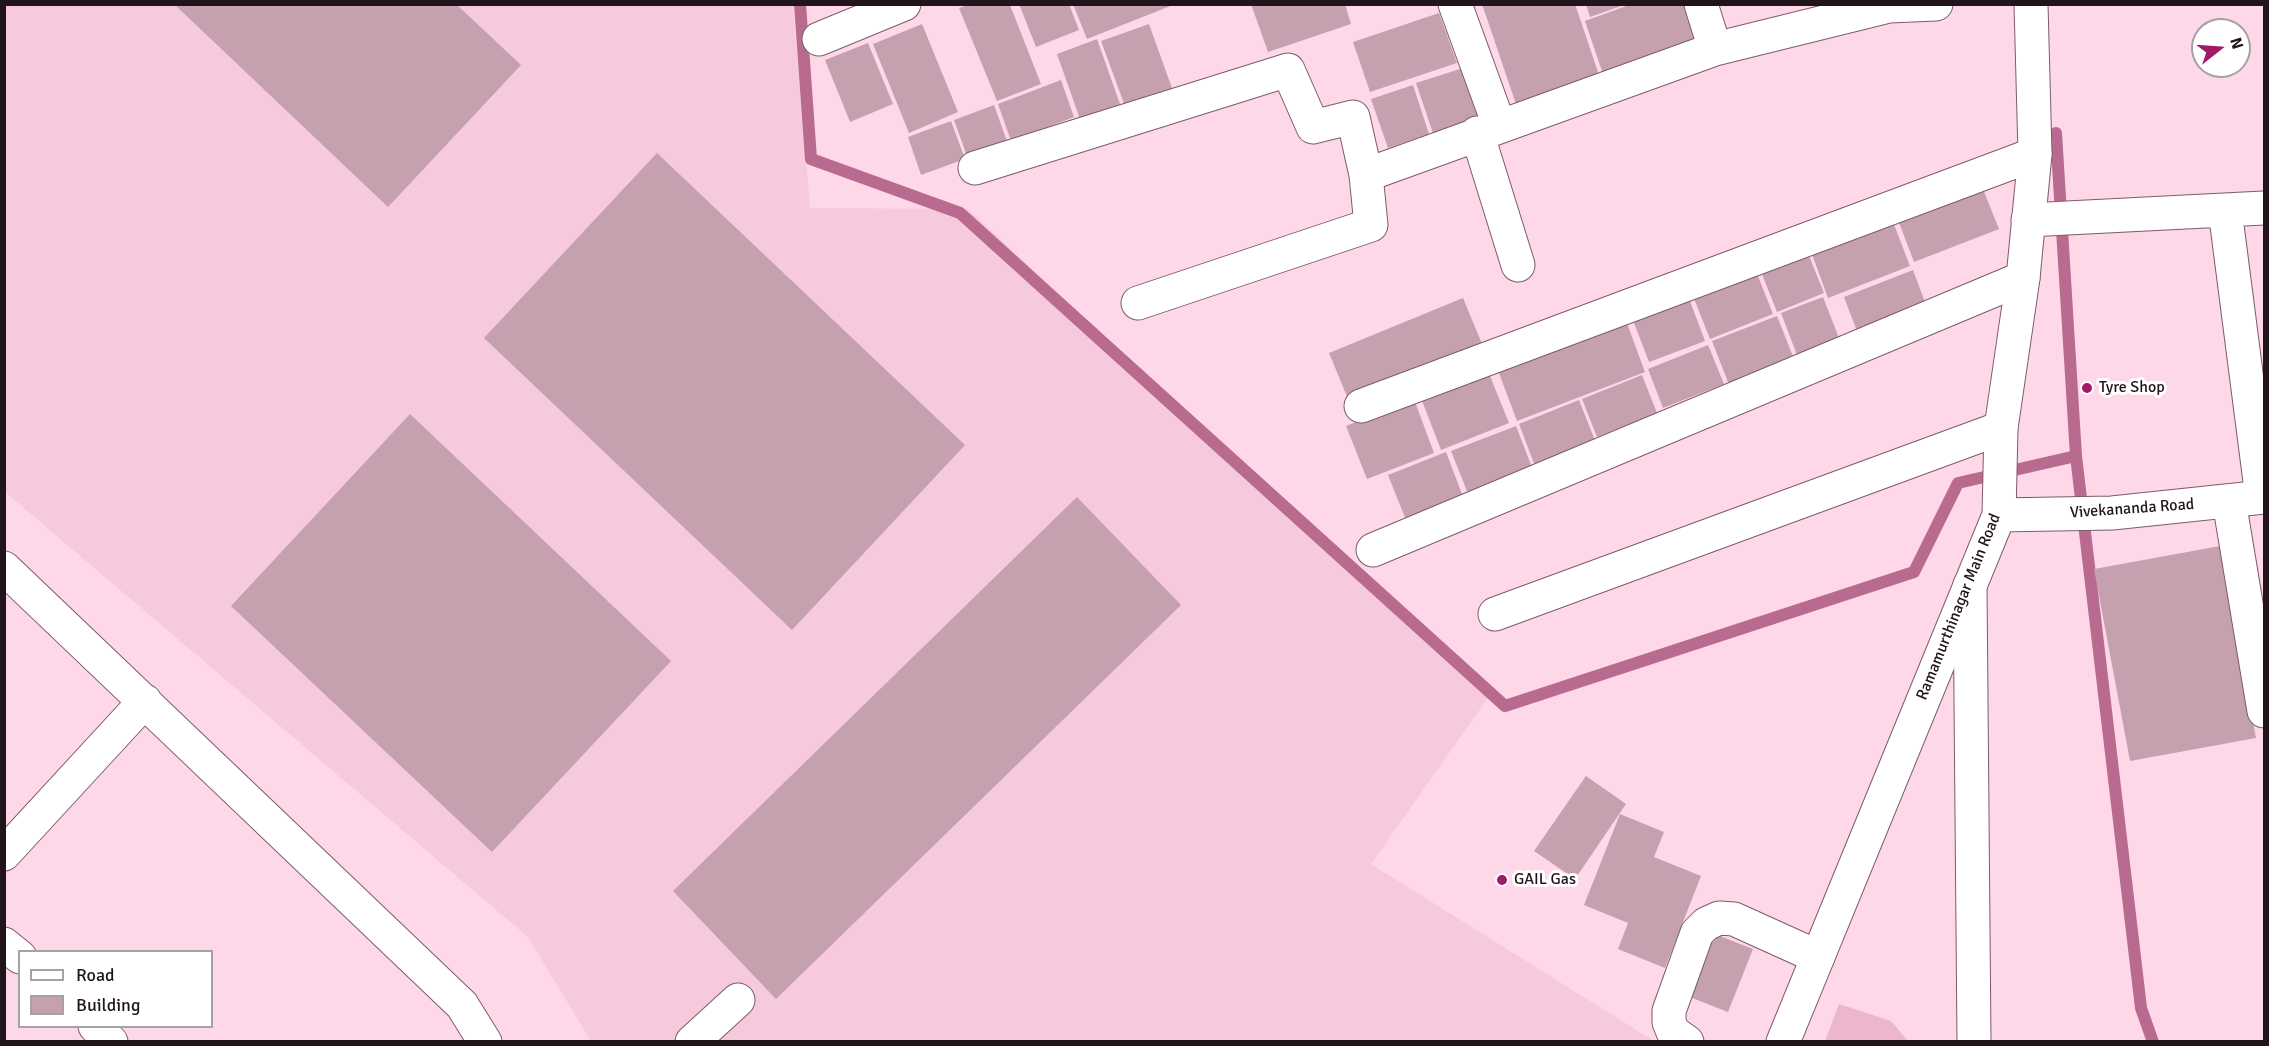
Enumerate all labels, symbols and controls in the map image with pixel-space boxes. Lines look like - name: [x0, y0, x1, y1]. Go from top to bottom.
- north arrow: [2191, 18, 2251, 78]
- text: N: [2225, 35, 2247, 52]
- place label: Tyre Shop: [2099, 378, 2165, 398]
- marker: Tyre Shop: [2080, 381, 2094, 395]
- street label: Vivekananda Road: [2069, 495, 2195, 523]
- street label: Ramamurthinagar Main Road: [1913, 511, 2005, 703]
- place label: GAIL Gas: [1514, 870, 1576, 890]
- marker: GAIL Gas: [1495, 873, 1509, 887]
- legend: [18, 950, 213, 1028]
- text: Road: [76, 964, 115, 986]
- text: Building: [76, 994, 140, 1016]

